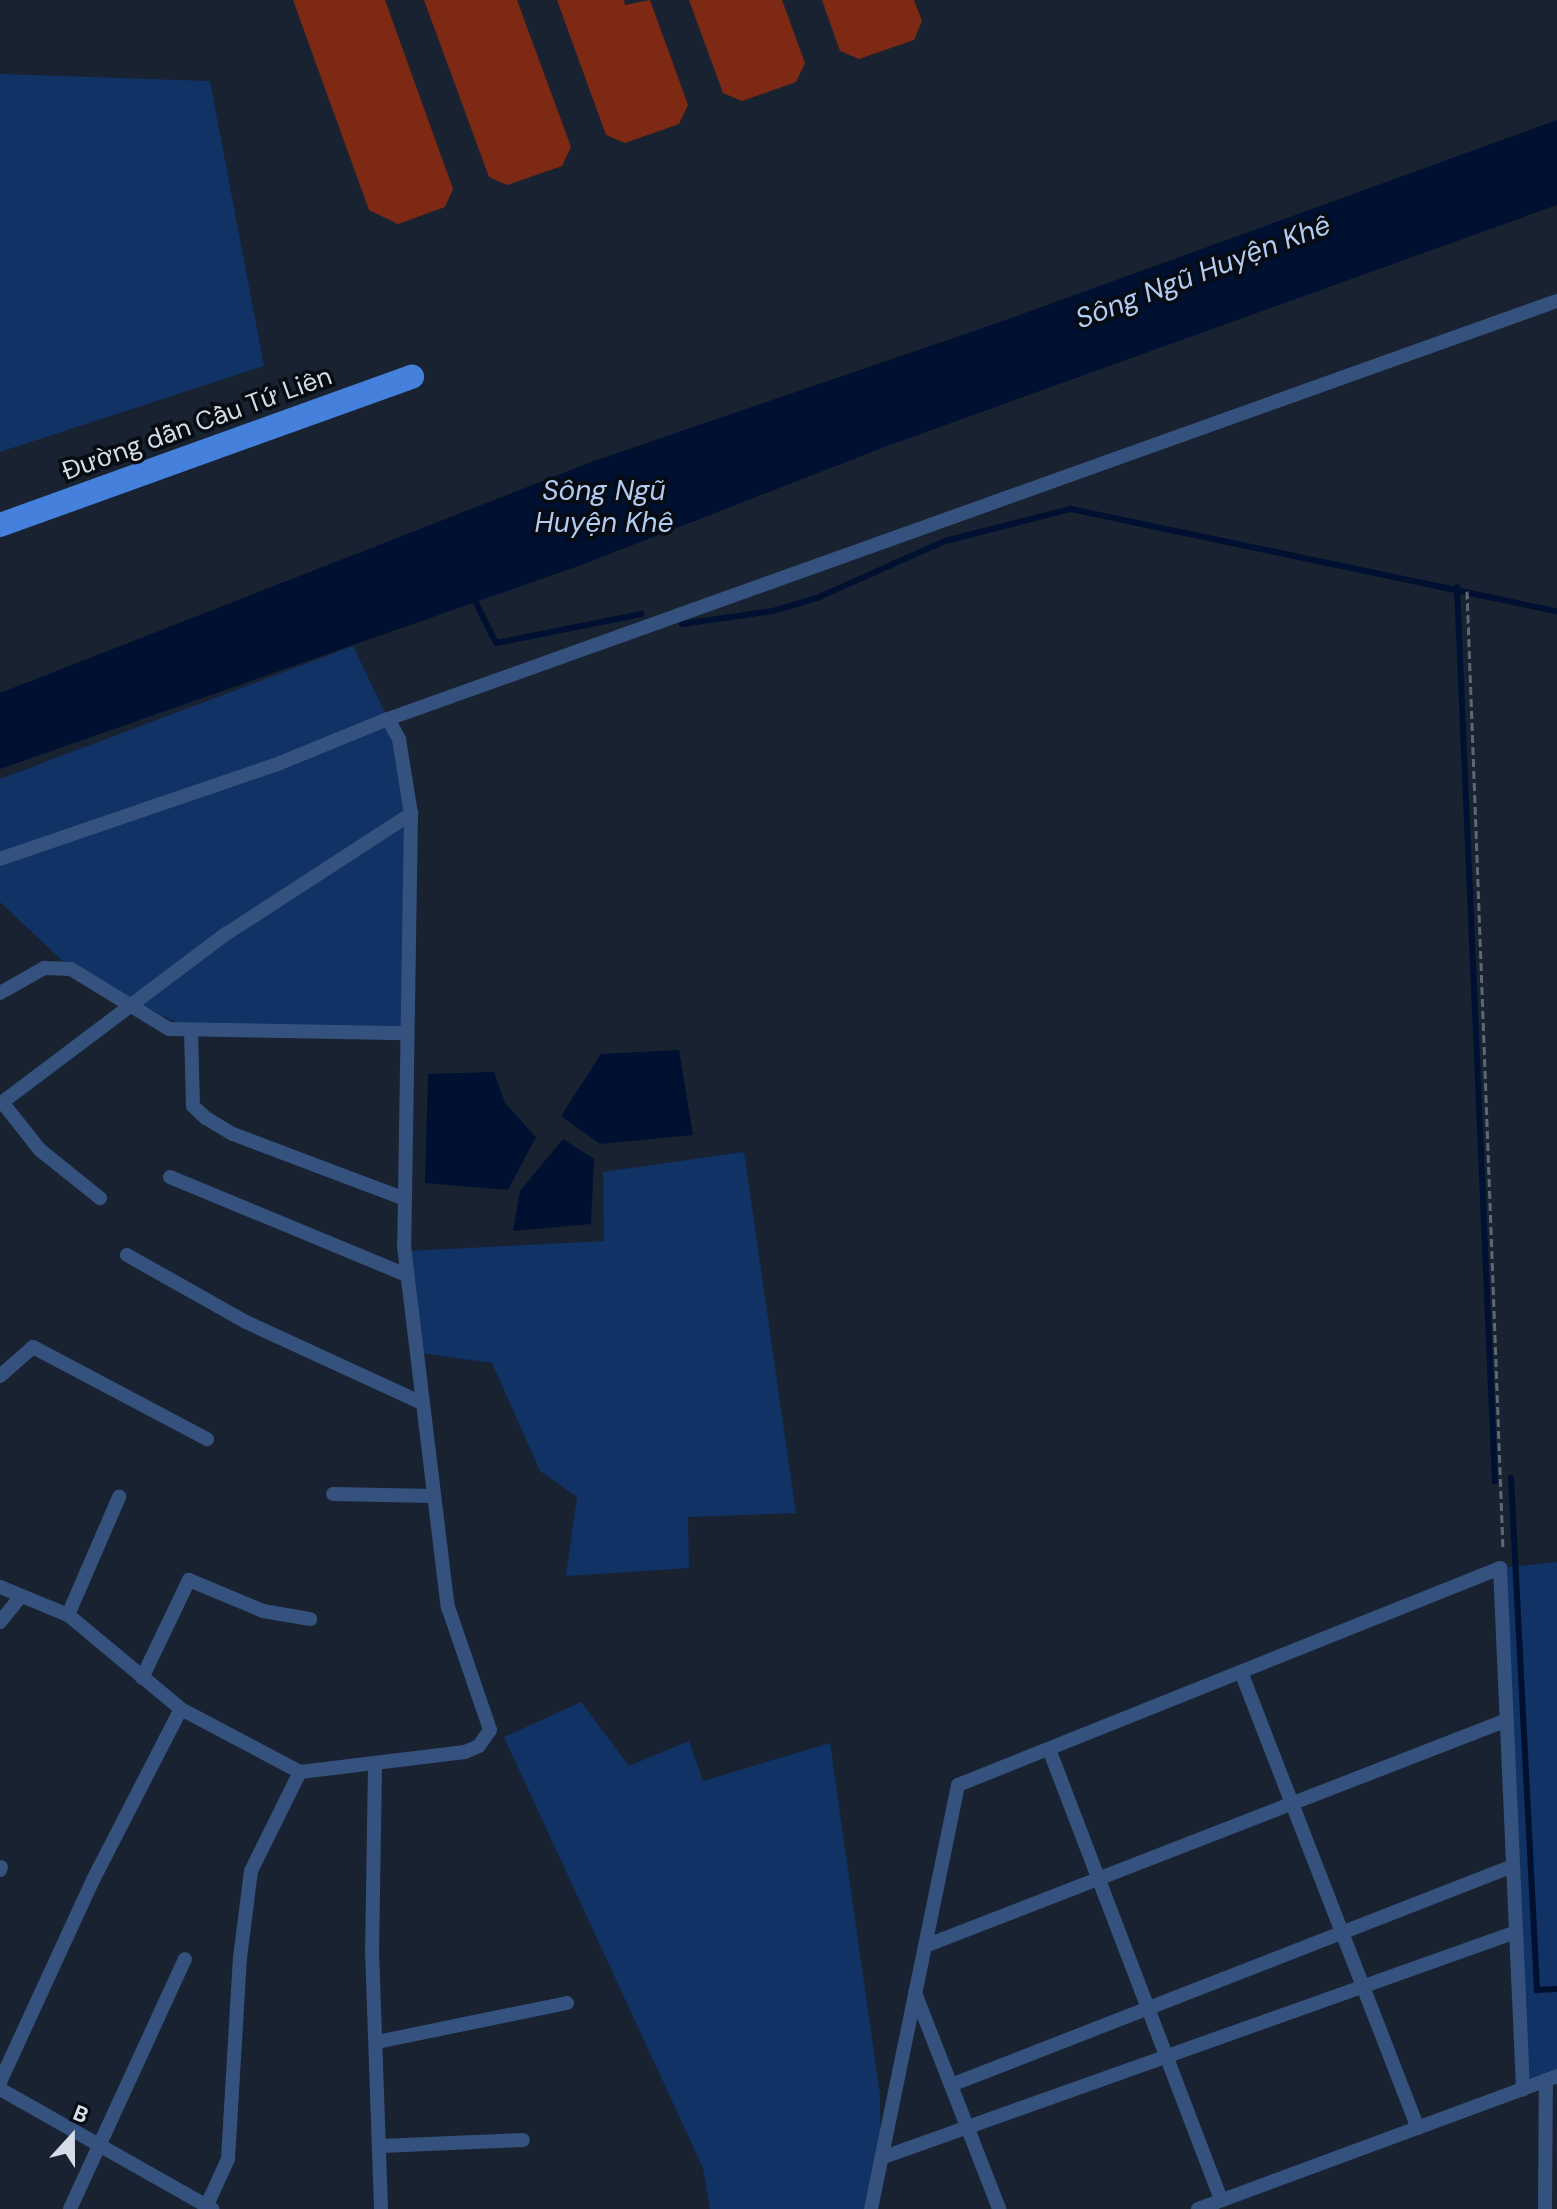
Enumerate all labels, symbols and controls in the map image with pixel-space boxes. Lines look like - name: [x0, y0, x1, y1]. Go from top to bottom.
- water label: Sông Ngũ Huyện Khê: [1071, 208, 1335, 336]
- street label: Đường dẫn Cầu Tứ Liên: [58, 361, 336, 487]
- water label: Sông Ngũ Huyện Khê: [535, 474, 673, 540]
- north arrow: [32, 2097, 112, 2177]
- text: B: [69, 2098, 93, 2130]

